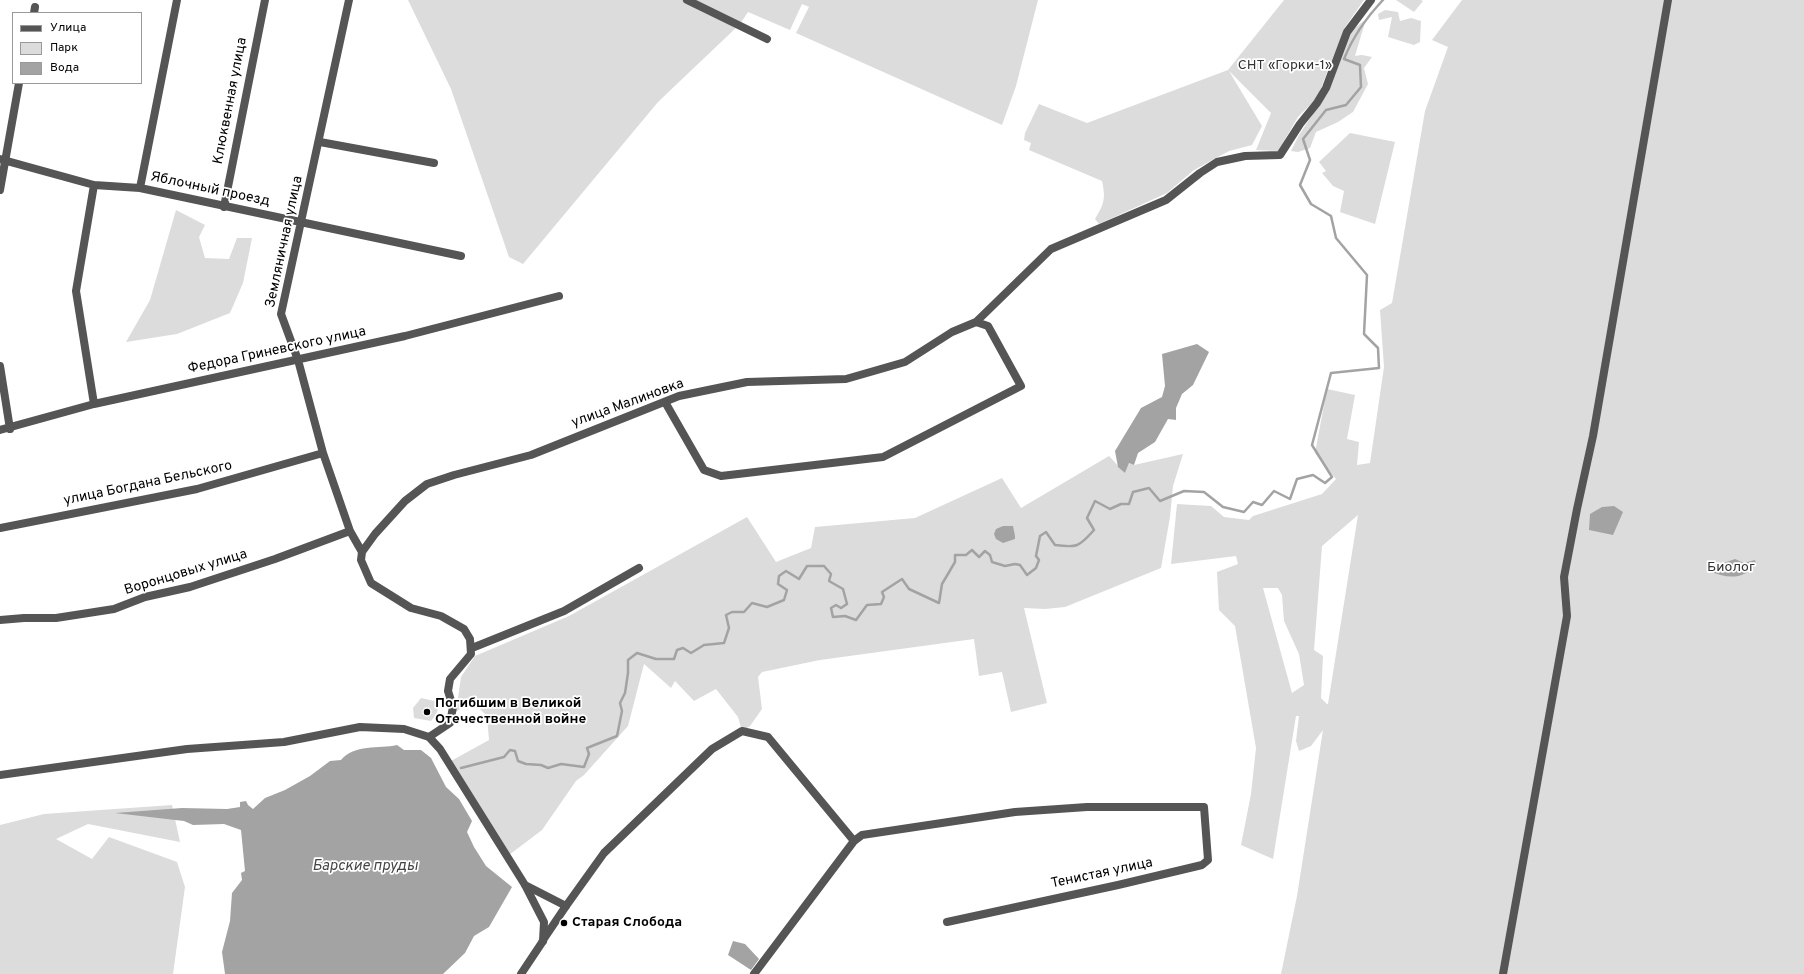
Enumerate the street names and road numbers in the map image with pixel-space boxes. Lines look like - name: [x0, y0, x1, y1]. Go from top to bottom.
- street label: Клюквенная улица: [210, 36, 252, 166]
- street label: Яблочный проезд: [149, 169, 271, 211]
- street label: Земляничная улица: [263, 175, 307, 309]
- street label: Федора Гриневского улица: [186, 324, 368, 378]
- street label: улица Малиновка: [570, 376, 686, 432]
- street label: улица Богдана Бельского: [62, 458, 234, 510]
- street label: Воронцовых улица: [123, 546, 249, 600]
- street label: Тенистая улица: [1050, 855, 1154, 893]

